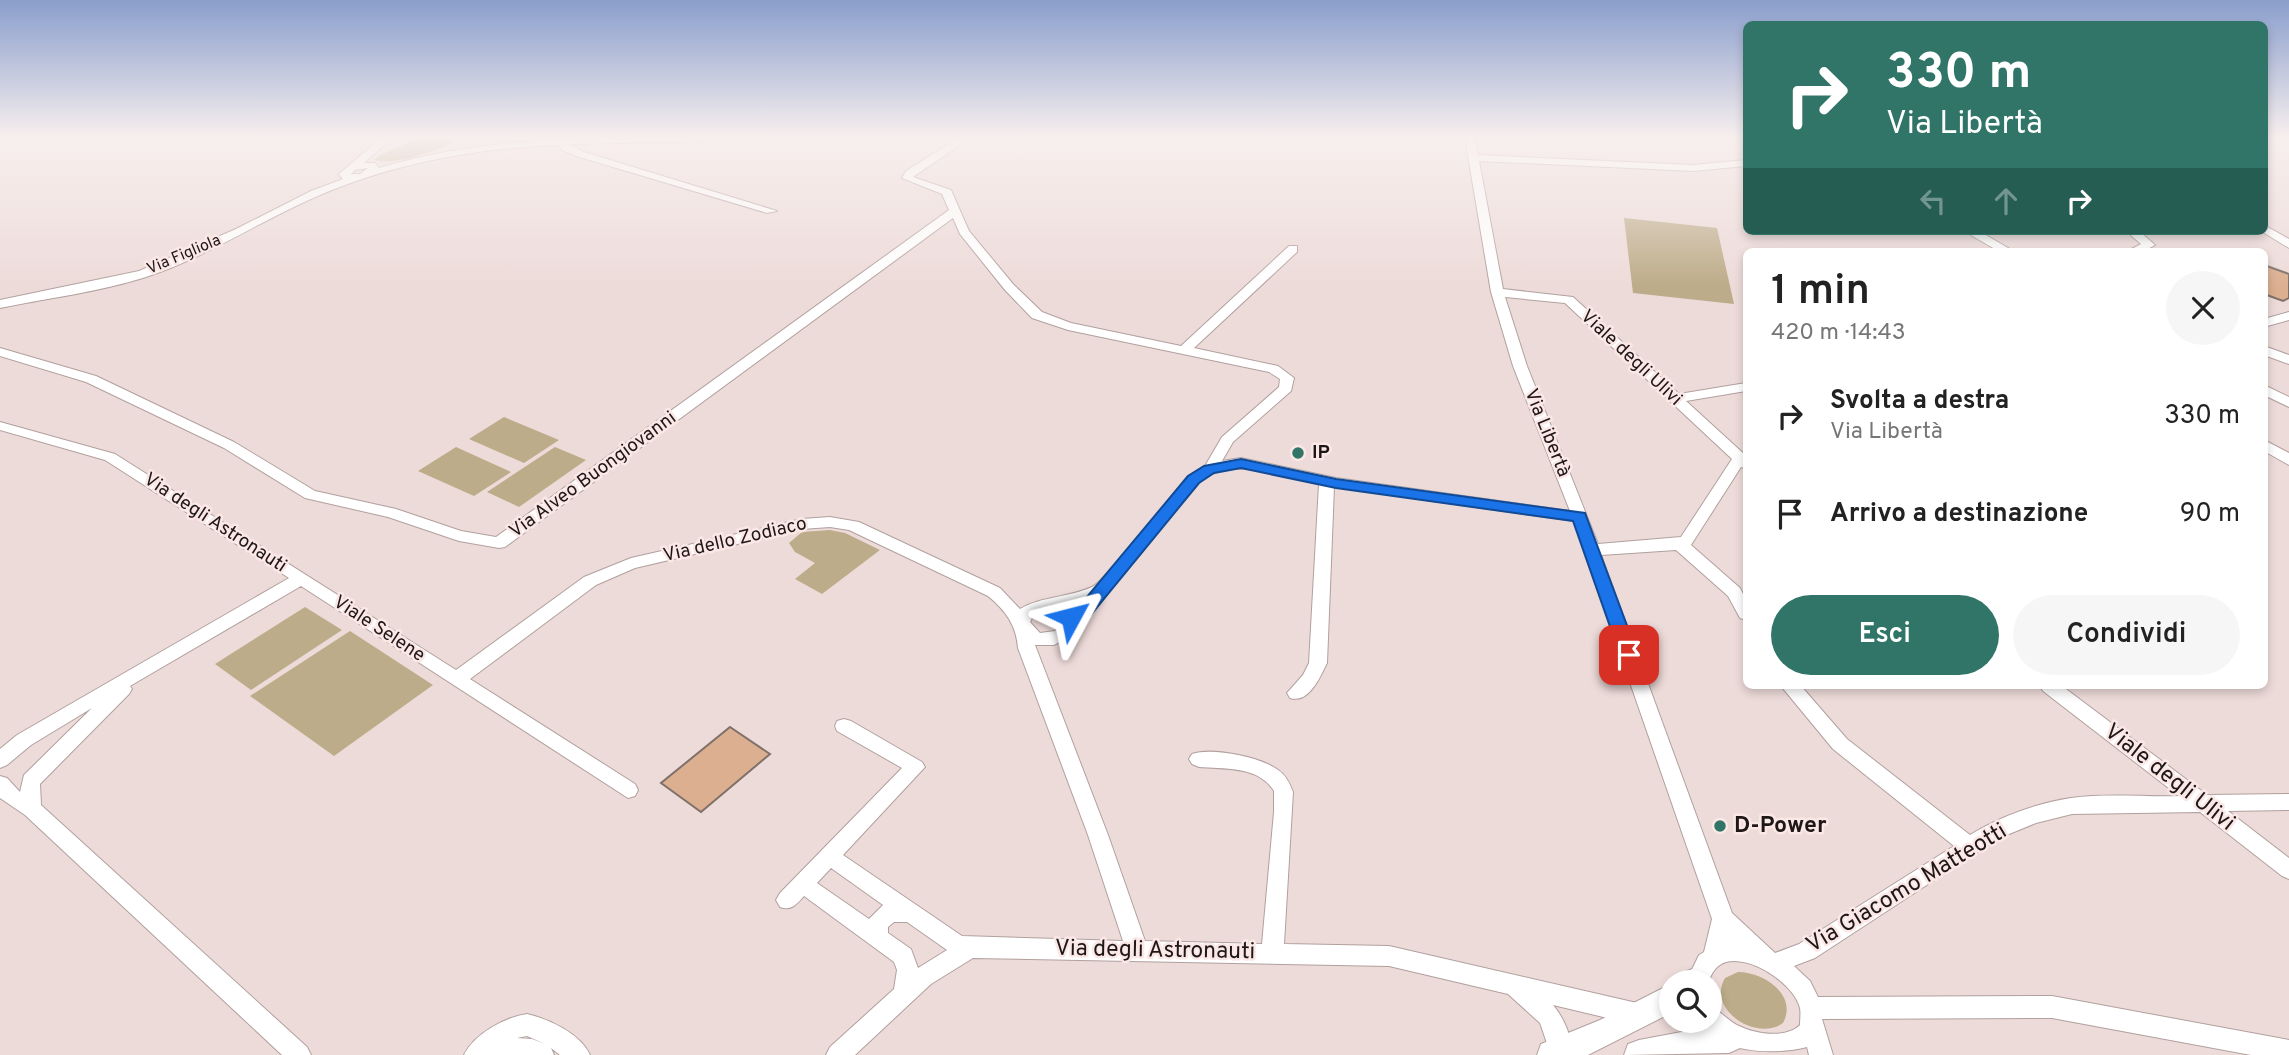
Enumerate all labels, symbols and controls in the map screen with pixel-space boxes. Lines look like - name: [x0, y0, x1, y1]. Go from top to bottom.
- text: 330 m: [1886, 44, 2031, 106]
- icon: right: [1771, 49, 1862, 140]
- text: Via Libertà: [1886, 105, 2043, 145]
- icon: left: [1914, 182, 1952, 220]
- icon: ahead: [1987, 182, 2025, 220]
- icon: right: [2060, 182, 2098, 220]
- street label: Via Figliola: [144, 230, 224, 280]
- text: 1 min: [1771, 266, 1870, 319]
- button: close: [2166, 271, 2240, 345]
- street label: Viale degli Ulivi: [1575, 305, 1687, 411]
- text: 420 m · 14:43: [1771, 319, 1906, 348]
- street label: Via Libertà: [1518, 385, 1576, 481]
- text: Svolta a destra: [1830, 385, 2009, 418]
- icon: right: [1771, 397, 1809, 435]
- text: 330 m: [2164, 400, 2240, 433]
- street label: Via Alveo Buongiovanni: [505, 406, 681, 544]
- text: Via Libertà: [1830, 418, 1943, 447]
- place label: IP: [1312, 441, 1330, 465]
- marker: IP: [1290, 445, 1306, 461]
- street label: Via degli Astronauti: [139, 468, 291, 578]
- icon: arrive: [1771, 495, 1809, 533]
- text: Arrivo a destinazione: [1830, 498, 2088, 531]
- text: 90 m: [2180, 498, 2240, 531]
- street label: Via dello Zodiaco: [661, 512, 809, 568]
- position arrow: [1034, 580, 1108, 654]
- street label: Viale Selene: [329, 590, 429, 668]
- button: Esci: [1771, 595, 1999, 675]
- button: Condividi: [2013, 595, 2240, 675]
- pin: [1599, 625, 1659, 685]
- icon: arrive: [1610, 636, 1648, 674]
- street label: Viale degli Ulivi: [2098, 718, 2240, 838]
- place label: D-Power: [1734, 812, 1827, 841]
- marker: D-Power: [1712, 818, 1728, 834]
- street label: Via Giacomo Matteotti: [1801, 818, 2013, 960]
- street label: Via degli Astronauti: [1055, 935, 1255, 967]
- map controls: [1659, 970, 1722, 1033]
- button: search: [1659, 970, 1722, 1033]

